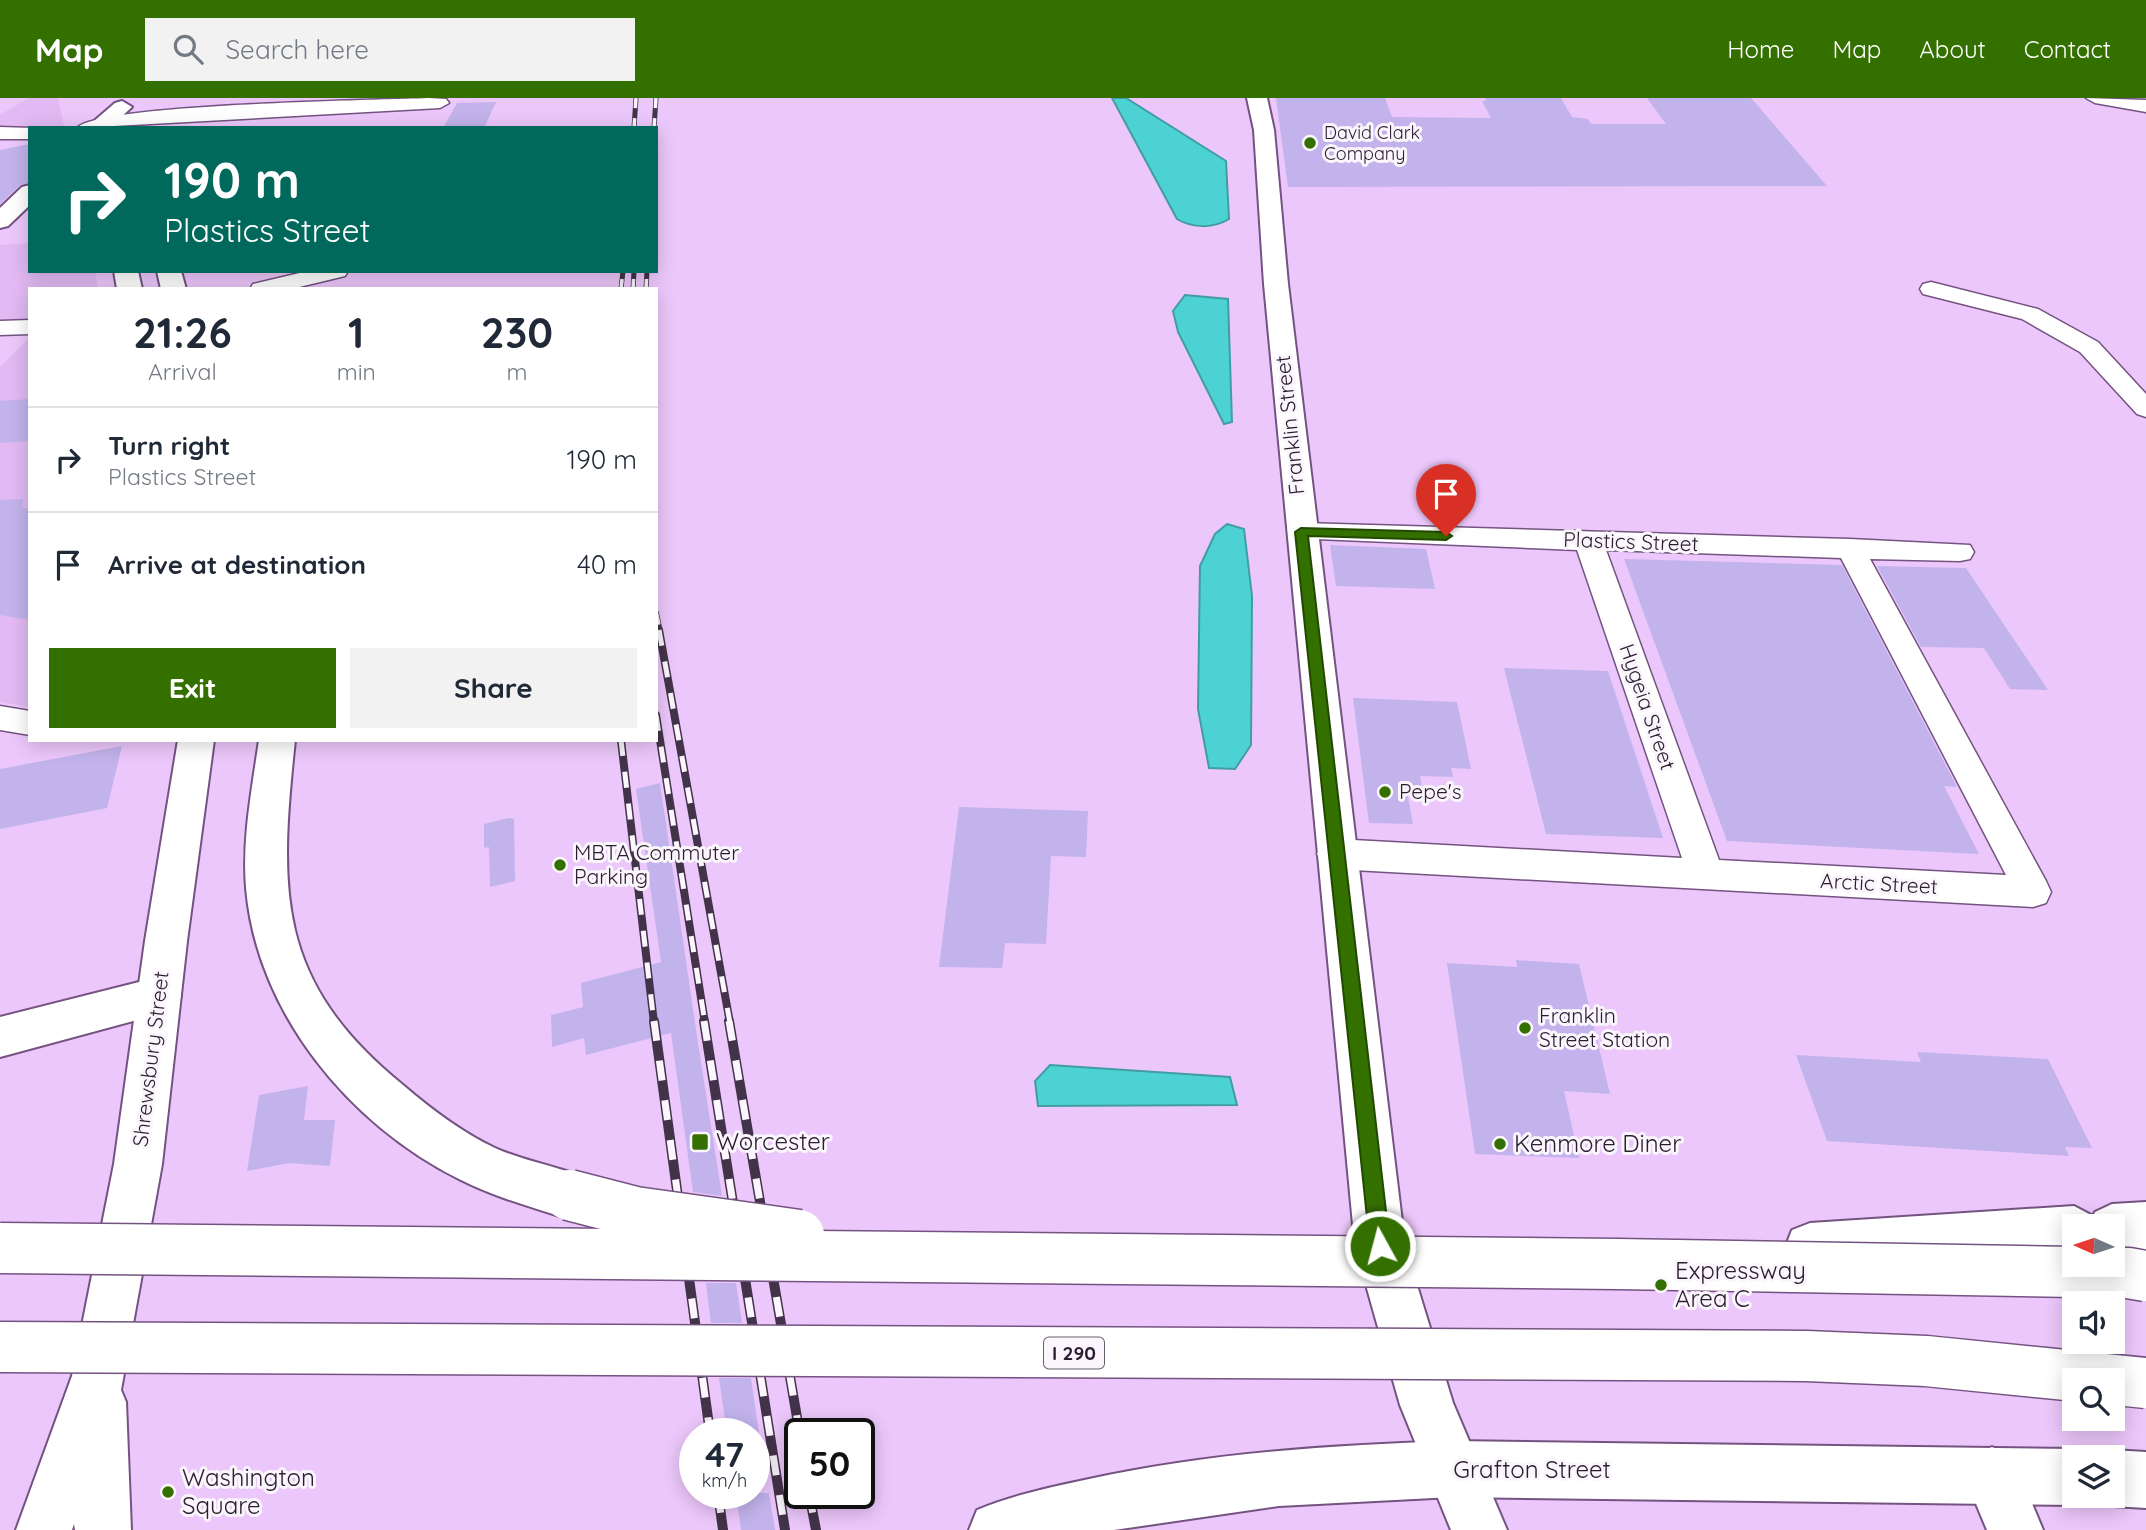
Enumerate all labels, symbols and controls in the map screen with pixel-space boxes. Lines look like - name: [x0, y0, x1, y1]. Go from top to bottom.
- search box: [145, 18, 635, 81]
- text: Map: [35, 29, 103, 70]
- icon: search: [169, 30, 207, 68]
- text: Search here: [225, 33, 369, 66]
- text: Home: [1727, 34, 1794, 64]
- text: Map: [1832, 34, 1881, 64]
- text: About: [1919, 34, 1986, 64]
- text: Contact: [2024, 34, 2111, 64]
- place label: David Clark Company: [1324, 121, 1420, 165]
- marker: David Clark Company: [1302, 135, 1318, 151]
- text: 190 m: [164, 149, 300, 210]
- icon: right: [49, 154, 140, 245]
- text: Plastics Street: [164, 210, 370, 250]
- text: 21:26: [133, 306, 232, 359]
- text: 1: [348, 306, 364, 359]
- text: 230: [481, 306, 553, 359]
- street label: Franklin Street: [1269, 354, 1309, 496]
- text: Arrival: [148, 357, 217, 386]
- text: min: [337, 357, 376, 386]
- text: m: [506, 357, 527, 386]
- text: Turn right: [108, 429, 230, 462]
- icon: right: [49, 441, 87, 479]
- text: 190 m: [567, 443, 637, 476]
- text: Plastics Street: [108, 462, 256, 491]
- pin: [1416, 464, 1476, 536]
- icon: arrive: [1427, 475, 1465, 513]
- street label: Plastics Street: [1563, 526, 1699, 556]
- icon: arrive: [49, 546, 87, 584]
- text: Arrive at destination: [108, 548, 366, 581]
- text: 40 m: [577, 548, 637, 581]
- street label: Hygeia Street: [1614, 640, 1682, 773]
- button: Exit: [49, 648, 336, 728]
- button: Share: [350, 648, 637, 728]
- place label: Pepe's: [1399, 778, 1462, 804]
- marker: Pepe's: [1377, 784, 1393, 800]
- place label: MBTA Commuter Parking: [574, 839, 739, 889]
- marker: MBTA Commuter Parking: [552, 857, 568, 873]
- street label: Arctic Street: [1820, 867, 1939, 899]
- street label: Shrewsbury Street: [126, 970, 174, 1148]
- place label: Franklin Street Station: [1539, 1002, 1670, 1052]
- marker: Franklin Street Station: [1517, 1020, 1533, 1036]
- place label: Worcester: [716, 1126, 830, 1156]
- place label: Kenmore Diner: [1514, 1128, 1681, 1158]
- marker: Worcester: [690, 1132, 710, 1152]
- marker: Kenmore Diner: [1492, 1136, 1508, 1152]
- position arrow: [1343, 1209, 1417, 1283]
- north arrow: [2062, 1214, 2124, 1278]
- map controls: [2062, 1214, 2125, 1508]
- place label: Expressway Area C: [1675, 1255, 1806, 1313]
- marker: Expressway Area C: [1653, 1277, 1669, 1293]
- button: sound: [2062, 1291, 2125, 1354]
- road number: I 290: [1044, 1338, 1104, 1368]
- button: search: [2062, 1368, 2125, 1431]
- speed limit sign: 50: [784, 1418, 875, 1509]
- text: 47: [705, 1432, 744, 1476]
- button: layers: [2062, 1445, 2125, 1508]
- street label: Grafton Street: [1453, 1454, 1611, 1484]
- place label: Washington Square: [182, 1462, 315, 1520]
- text: km/h: [702, 1469, 747, 1492]
- marker: Washington Square: [160, 1484, 176, 1500]

